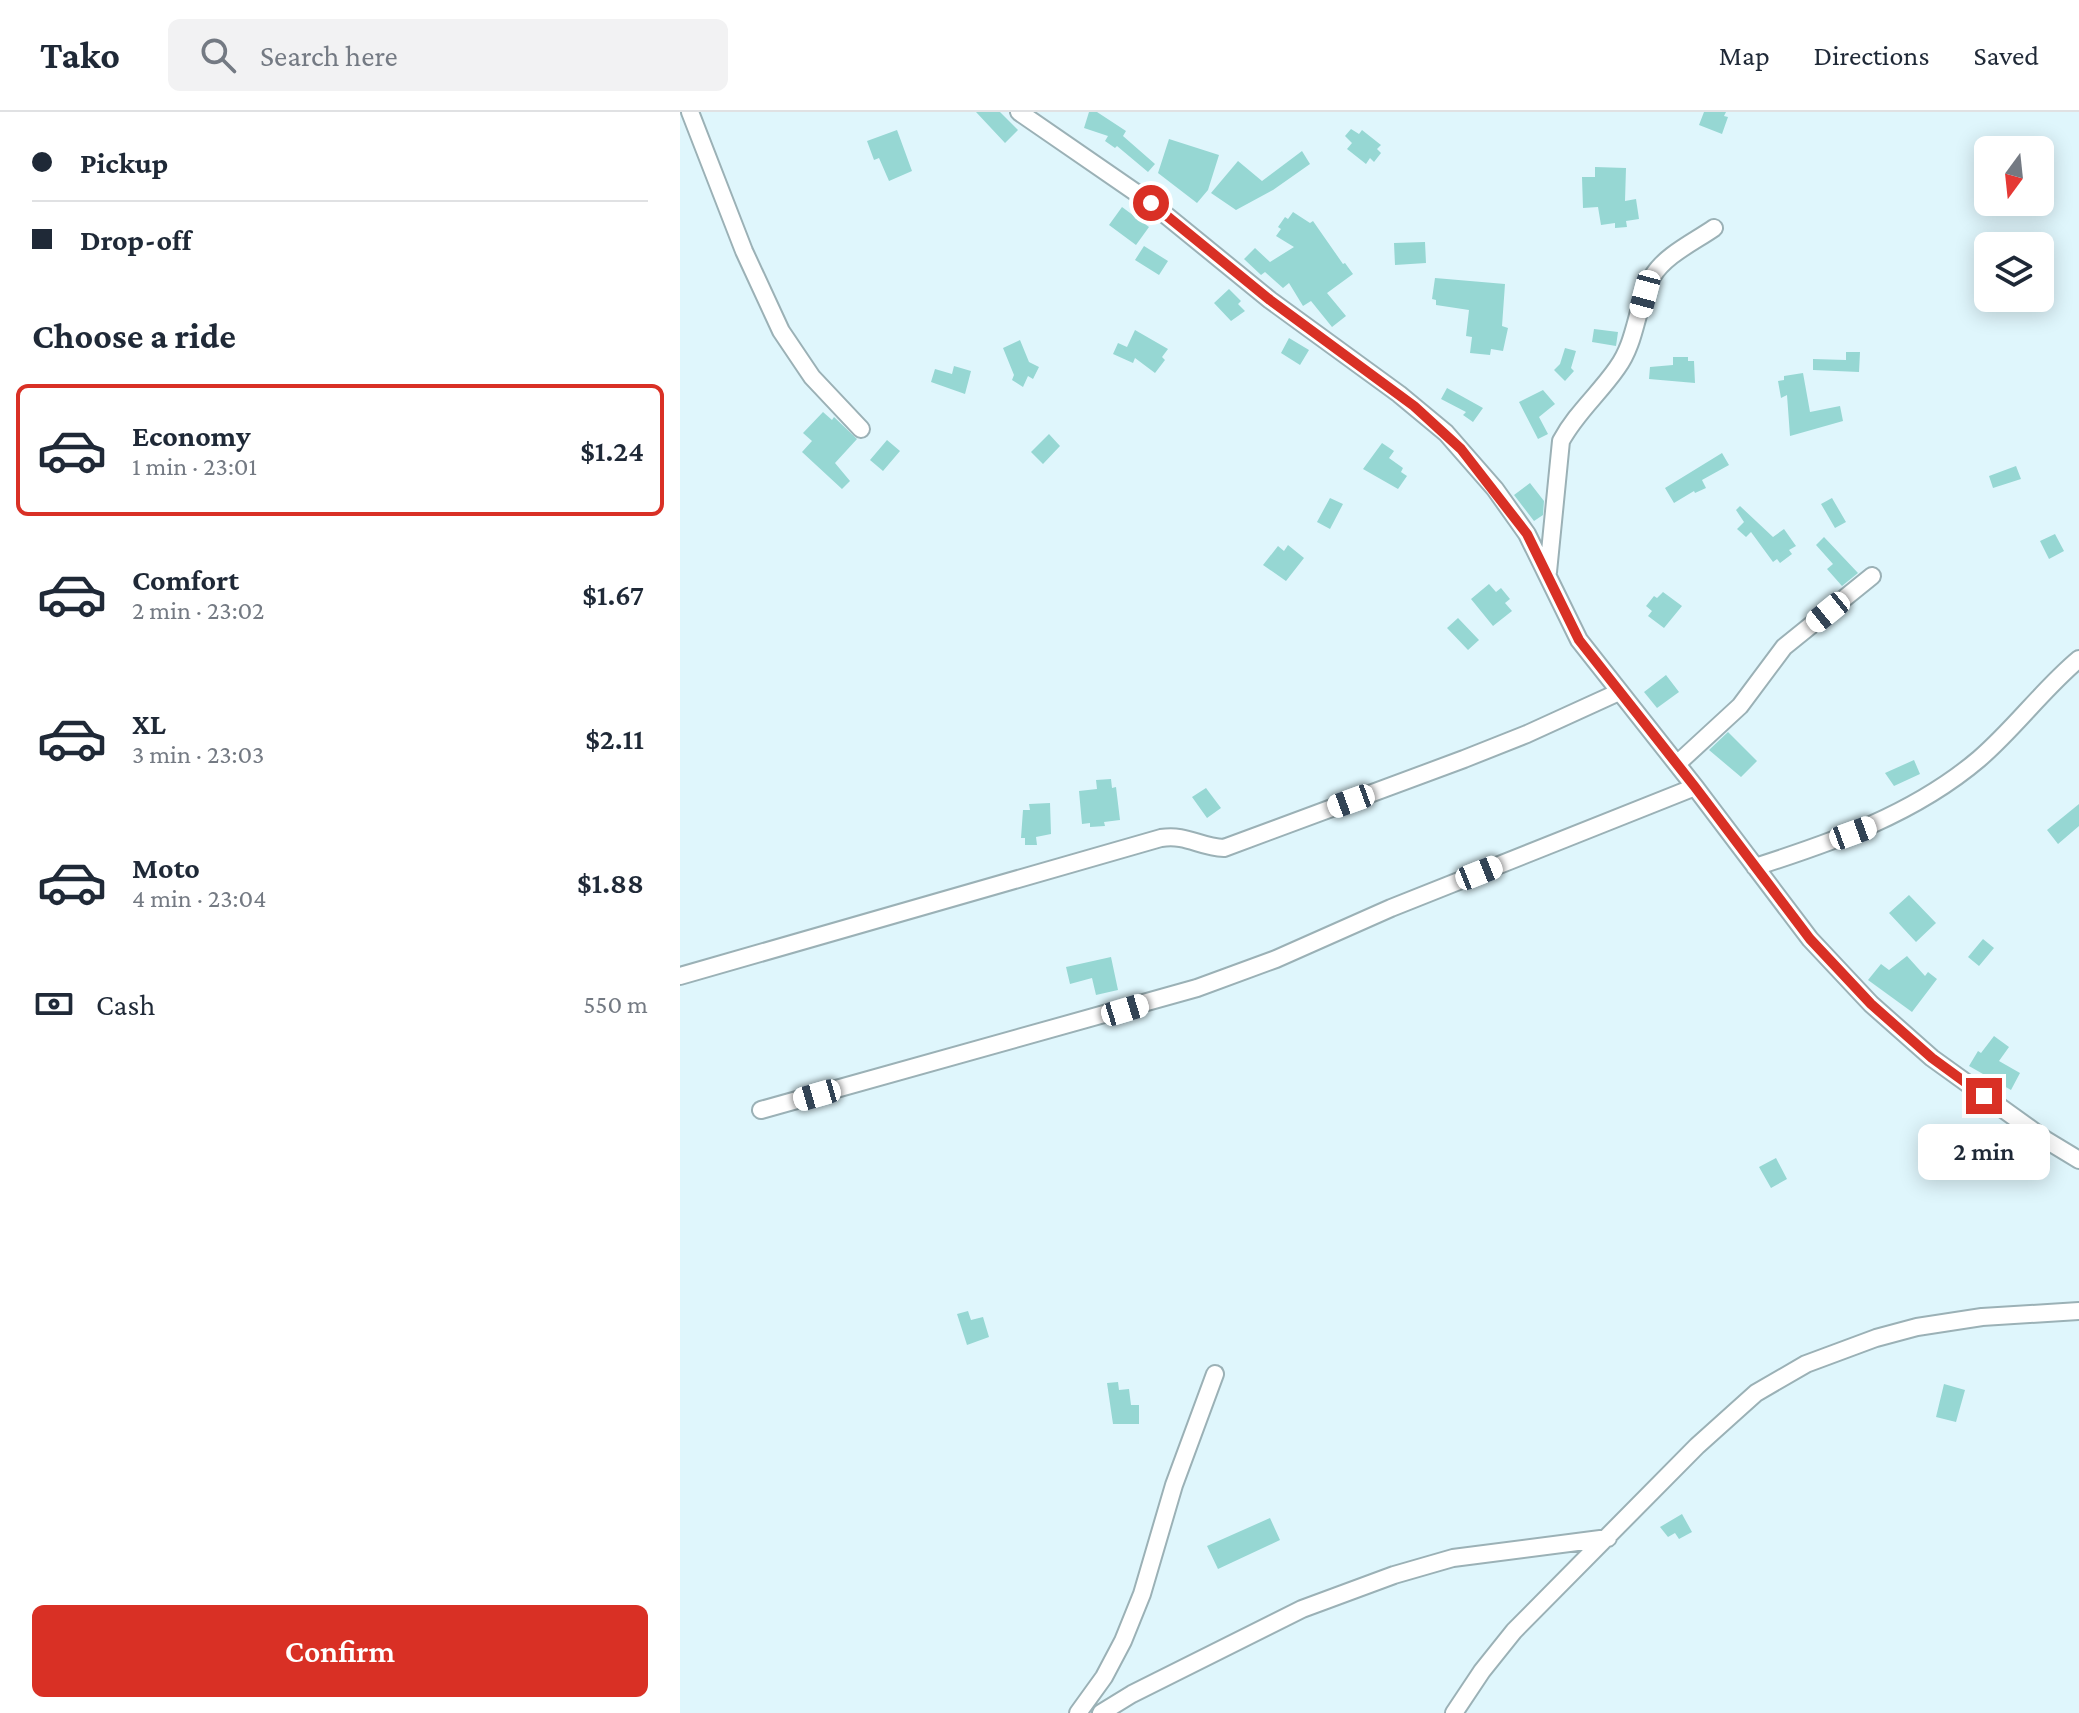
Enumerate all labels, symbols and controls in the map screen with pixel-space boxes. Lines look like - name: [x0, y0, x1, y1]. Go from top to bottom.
- search box: [168, 19, 728, 91]
- icon: search: [196, 33, 240, 77]
- text: Tako: [40, 34, 120, 76]
- text: Search here: [260, 39, 398, 72]
- text: Map: [1719, 40, 1770, 71]
- text: Directions: [1814, 40, 1929, 71]
- text: Saved: [1973, 40, 2039, 71]
- north arrow: [1974, 136, 2054, 216]
- map controls: [1974, 136, 2054, 312]
- text: Pickup: [80, 146, 168, 179]
- route start: [1133, 185, 1169, 221]
- text: Drop-off: [80, 223, 191, 256]
- button: layers: [1974, 232, 2054, 312]
- car: [1627, 268, 1663, 320]
- text: Choose a ride: [32, 316, 236, 356]
- icon: car: [36, 414, 108, 486]
- text: Economy: [132, 419, 251, 452]
- text: $1.24: [580, 434, 644, 467]
- text: 1 min · 23:01: [132, 452, 257, 481]
- icon: car: [36, 558, 108, 630]
- text: Comfort: [132, 563, 239, 596]
- text: $1.67: [582, 578, 644, 611]
- car: [1802, 588, 1854, 636]
- text: 2 min · 23:02: [132, 596, 264, 625]
- icon: car: [36, 702, 108, 774]
- text: XL: [132, 707, 166, 740]
- text: $2.11: [585, 722, 644, 755]
- text: 3 min · 23:03: [132, 740, 264, 769]
- car: [1324, 782, 1378, 820]
- car: [1826, 814, 1880, 852]
- icon: car: [36, 846, 108, 918]
- text: Moto: [132, 851, 200, 884]
- car: [1452, 853, 1506, 893]
- text: $1.88: [577, 866, 644, 899]
- text: 4 min · 23:04: [132, 884, 266, 913]
- icon: cash: [32, 982, 76, 1026]
- text: Cash: [96, 988, 155, 1021]
- text: 550 m: [583, 990, 648, 1019]
- car: [1099, 992, 1151, 1028]
- car: [791, 1077, 843, 1113]
- route end: [1966, 1078, 2002, 1114]
- callout: 2 min: [1918, 1124, 2050, 1180]
- text: 2 min: [1953, 1137, 2015, 1166]
- button: Confirm: [32, 1605, 648, 1697]

